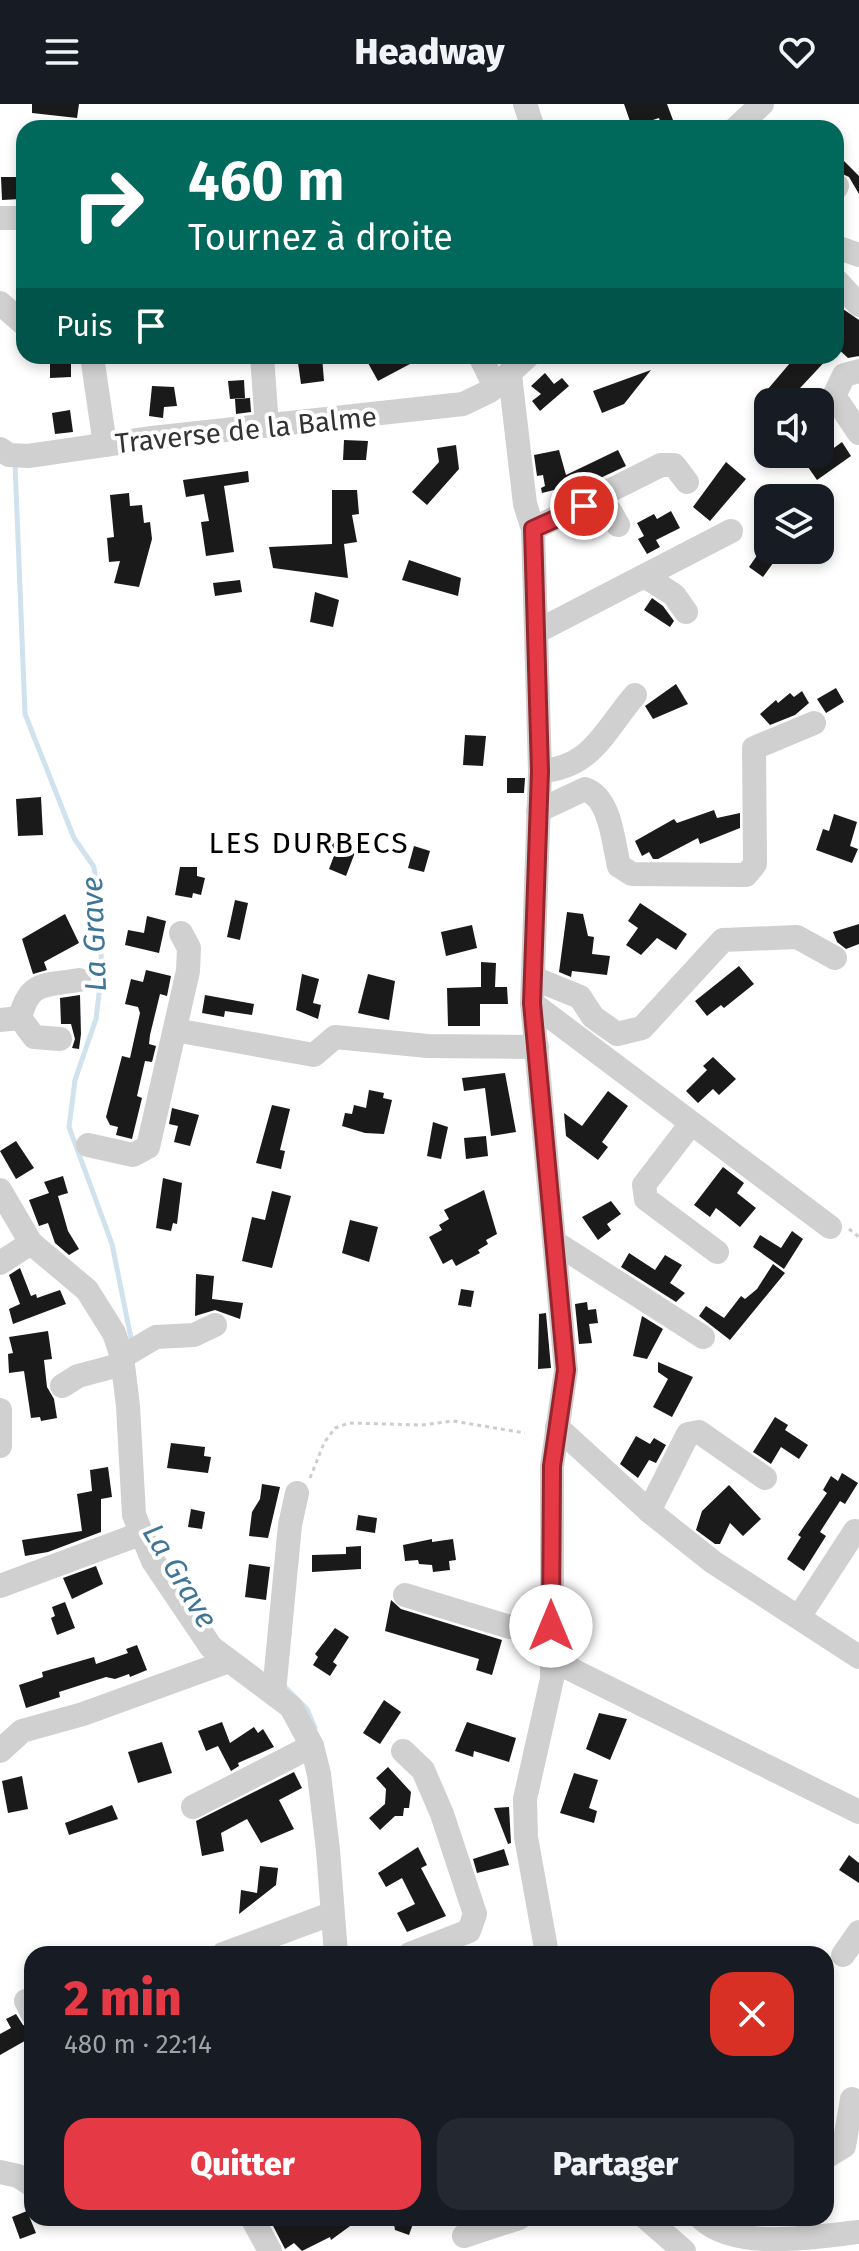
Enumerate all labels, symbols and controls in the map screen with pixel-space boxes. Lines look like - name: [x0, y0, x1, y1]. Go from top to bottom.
- icon: menu: [40, 30, 84, 74]
- text: Headway: [355, 30, 504, 74]
- icon: heart: [775, 30, 819, 74]
- text: 460 m: [188, 148, 345, 215]
- icon: right: [56, 152, 160, 256]
- text: Tournez à droite: [188, 216, 453, 260]
- icon: arrive: [129, 304, 173, 348]
- text: Puis: [56, 308, 113, 344]
- map controls: [754, 388, 834, 564]
- button: sound: [754, 388, 834, 468]
- street label: Traverse de la Balme: [114, 400, 378, 460]
- pin: [550, 472, 618, 540]
- icon: arrive: [562, 484, 606, 528]
- button: layers: [754, 484, 834, 564]
- district label: LES DURBECS: [208, 825, 410, 861]
- water label: La Grave: [74, 876, 114, 992]
- water label: La Grave: [135, 1517, 225, 1635]
- position arrow: [509, 1584, 593, 1668]
- text: 2 min: [64, 1970, 182, 2028]
- button: close: [710, 1972, 794, 2056]
- text: 480 m · 22:14: [64, 2029, 212, 2060]
- button: Quitter: [64, 2118, 421, 2210]
- button: Partager: [437, 2118, 794, 2210]

